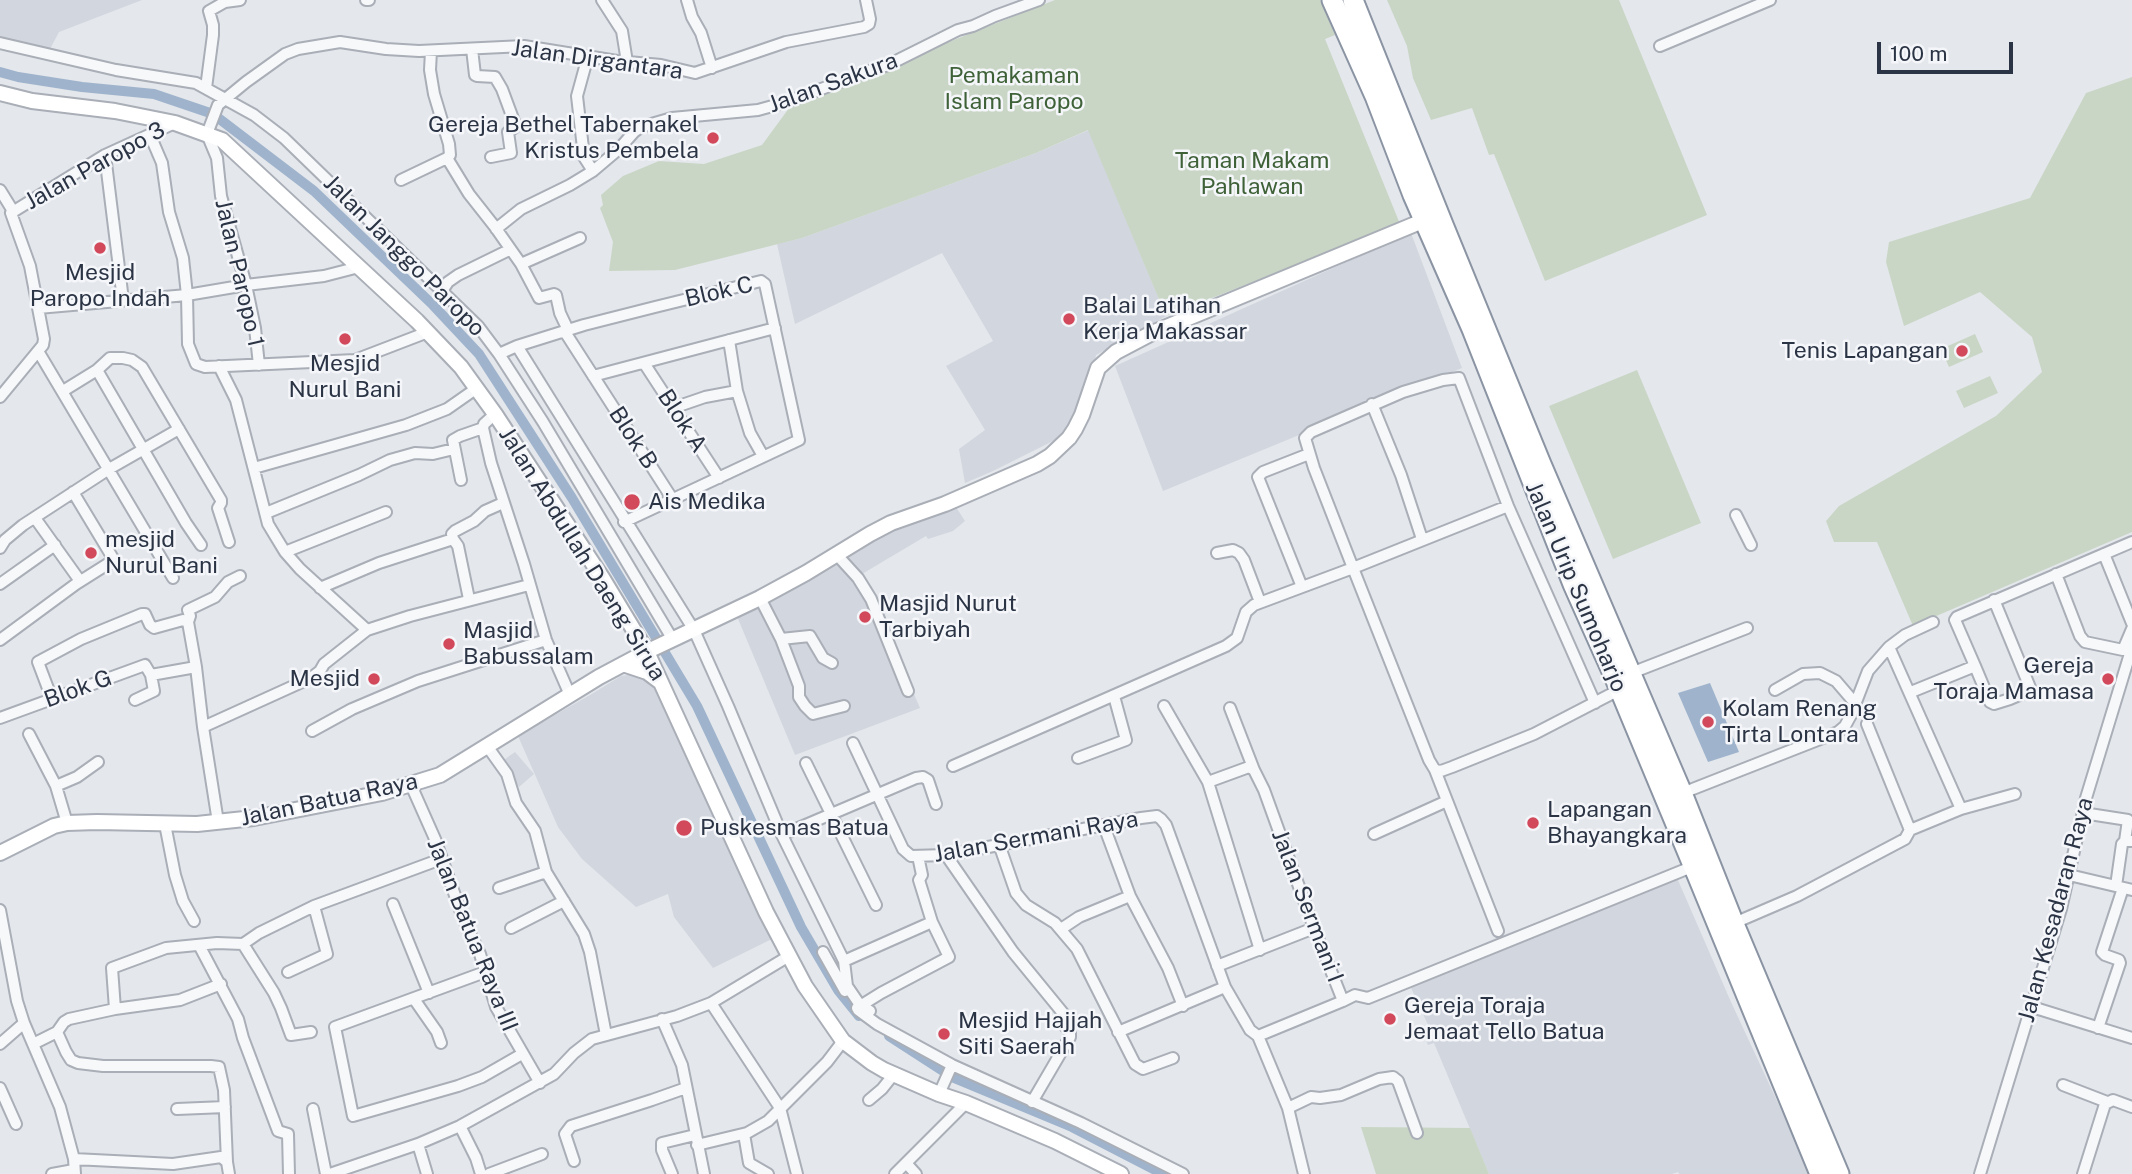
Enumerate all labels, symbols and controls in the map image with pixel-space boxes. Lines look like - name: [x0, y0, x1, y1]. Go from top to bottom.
- scale bar: [1880, 28, 2016, 72]
- street label: Jalan Dirgantara: [509, 34, 685, 86]
- text: 100 m: [1890, 41, 1947, 66]
- street label: Jalan Sakura: [765, 47, 901, 119]
- park label: Pemakaman Islam Paropo: [945, 62, 1083, 116]
- place label: Gereja Bethel Tabernakel Kristus Pembela: [428, 111, 699, 165]
- street label: Jalan Paropo 3: [20, 116, 170, 216]
- marker: Gereja Bethel Tabernakel Kristus Pembela: [705, 130, 721, 146]
- park label: Taman Makam Pahlawan: [1175, 147, 1329, 201]
- street label: Jalan Janggo Paropo: [317, 169, 491, 343]
- street label: Jalan Paropo 1: [209, 196, 269, 350]
- marker: Mesjid Paropo Indah: [92, 240, 108, 256]
- place label: Mesjid Paropo Indah: [30, 259, 170, 313]
- street label: Blok C: [682, 271, 756, 313]
- place label: Balai Latihan Kerja Makassar: [1083, 292, 1248, 346]
- marker: Balai Latihan Kerja Makassar: [1061, 311, 1077, 327]
- marker: Mesjid Nurul Bani: [337, 331, 353, 347]
- place label: Tenis Lapangan: [1782, 337, 1948, 365]
- marker: Tenis Lapangan: [1954, 343, 1970, 359]
- place label: Mesjid Nurul Bani: [288, 350, 402, 404]
- street label: Blok A: [651, 384, 713, 458]
- street label: Blok B: [603, 402, 663, 474]
- street label: Jalan Abdullah Daeng Sirua: [493, 422, 671, 686]
- street label: Jalan Urip Sumoharjo: [1519, 478, 1633, 696]
- place label: Ais Medika: [648, 488, 766, 516]
- marker: Ais Medika: [622, 492, 642, 512]
- place label: mesjid Nurul Bani: [105, 526, 218, 580]
- marker: mesjid Nurul Bani: [83, 545, 99, 561]
- place label: Masjid Nurut Tarbiyah: [879, 590, 1017, 644]
- marker: Masjid Nurut Tarbiyah: [857, 609, 873, 625]
- place label: Masjid Babussalam: [463, 617, 594, 671]
- marker: Masjid Babussalam: [441, 636, 457, 652]
- place label: Gereja Toraja Mamasa: [1933, 652, 2094, 706]
- street label: Blok G: [40, 664, 116, 714]
- place label: Mesjid: [290, 665, 360, 693]
- marker: Mesjid: [366, 671, 382, 687]
- marker: Gereja Toraja Mamasa: [2100, 671, 2116, 687]
- place label: Kolam Renang Tirta Lontara: [1722, 695, 1877, 749]
- marker: Kolam Renang Tirta Lontara: [1700, 714, 1716, 730]
- street label: Jalan Batua Raya: [238, 768, 420, 832]
- street label: Jalan Kesadaran Raya: [2013, 795, 2099, 1025]
- place label: Lapangan Bhayangkara: [1547, 796, 1687, 850]
- street label: Jalan Sermani Raya: [932, 805, 1140, 869]
- place label: Puskesmas Batua: [700, 814, 889, 842]
- marker: Lapangan Bhayangkara: [1525, 815, 1541, 831]
- marker: Puskesmas Batua: [674, 818, 694, 838]
- street label: Jalan Sermani I: [1265, 826, 1349, 986]
- street label: Jalan Batua Raya III: [421, 834, 523, 1036]
- place label: Gereja Toraja Jemaat Tello Batua: [1404, 992, 1605, 1046]
- place label: Mesjid Hajjah Siti Saerah: [958, 1007, 1102, 1061]
- marker: Gereja Toraja Jemaat Tello Batua: [1382, 1011, 1398, 1027]
- marker: Mesjid Hajjah Siti Saerah: [936, 1026, 952, 1042]

